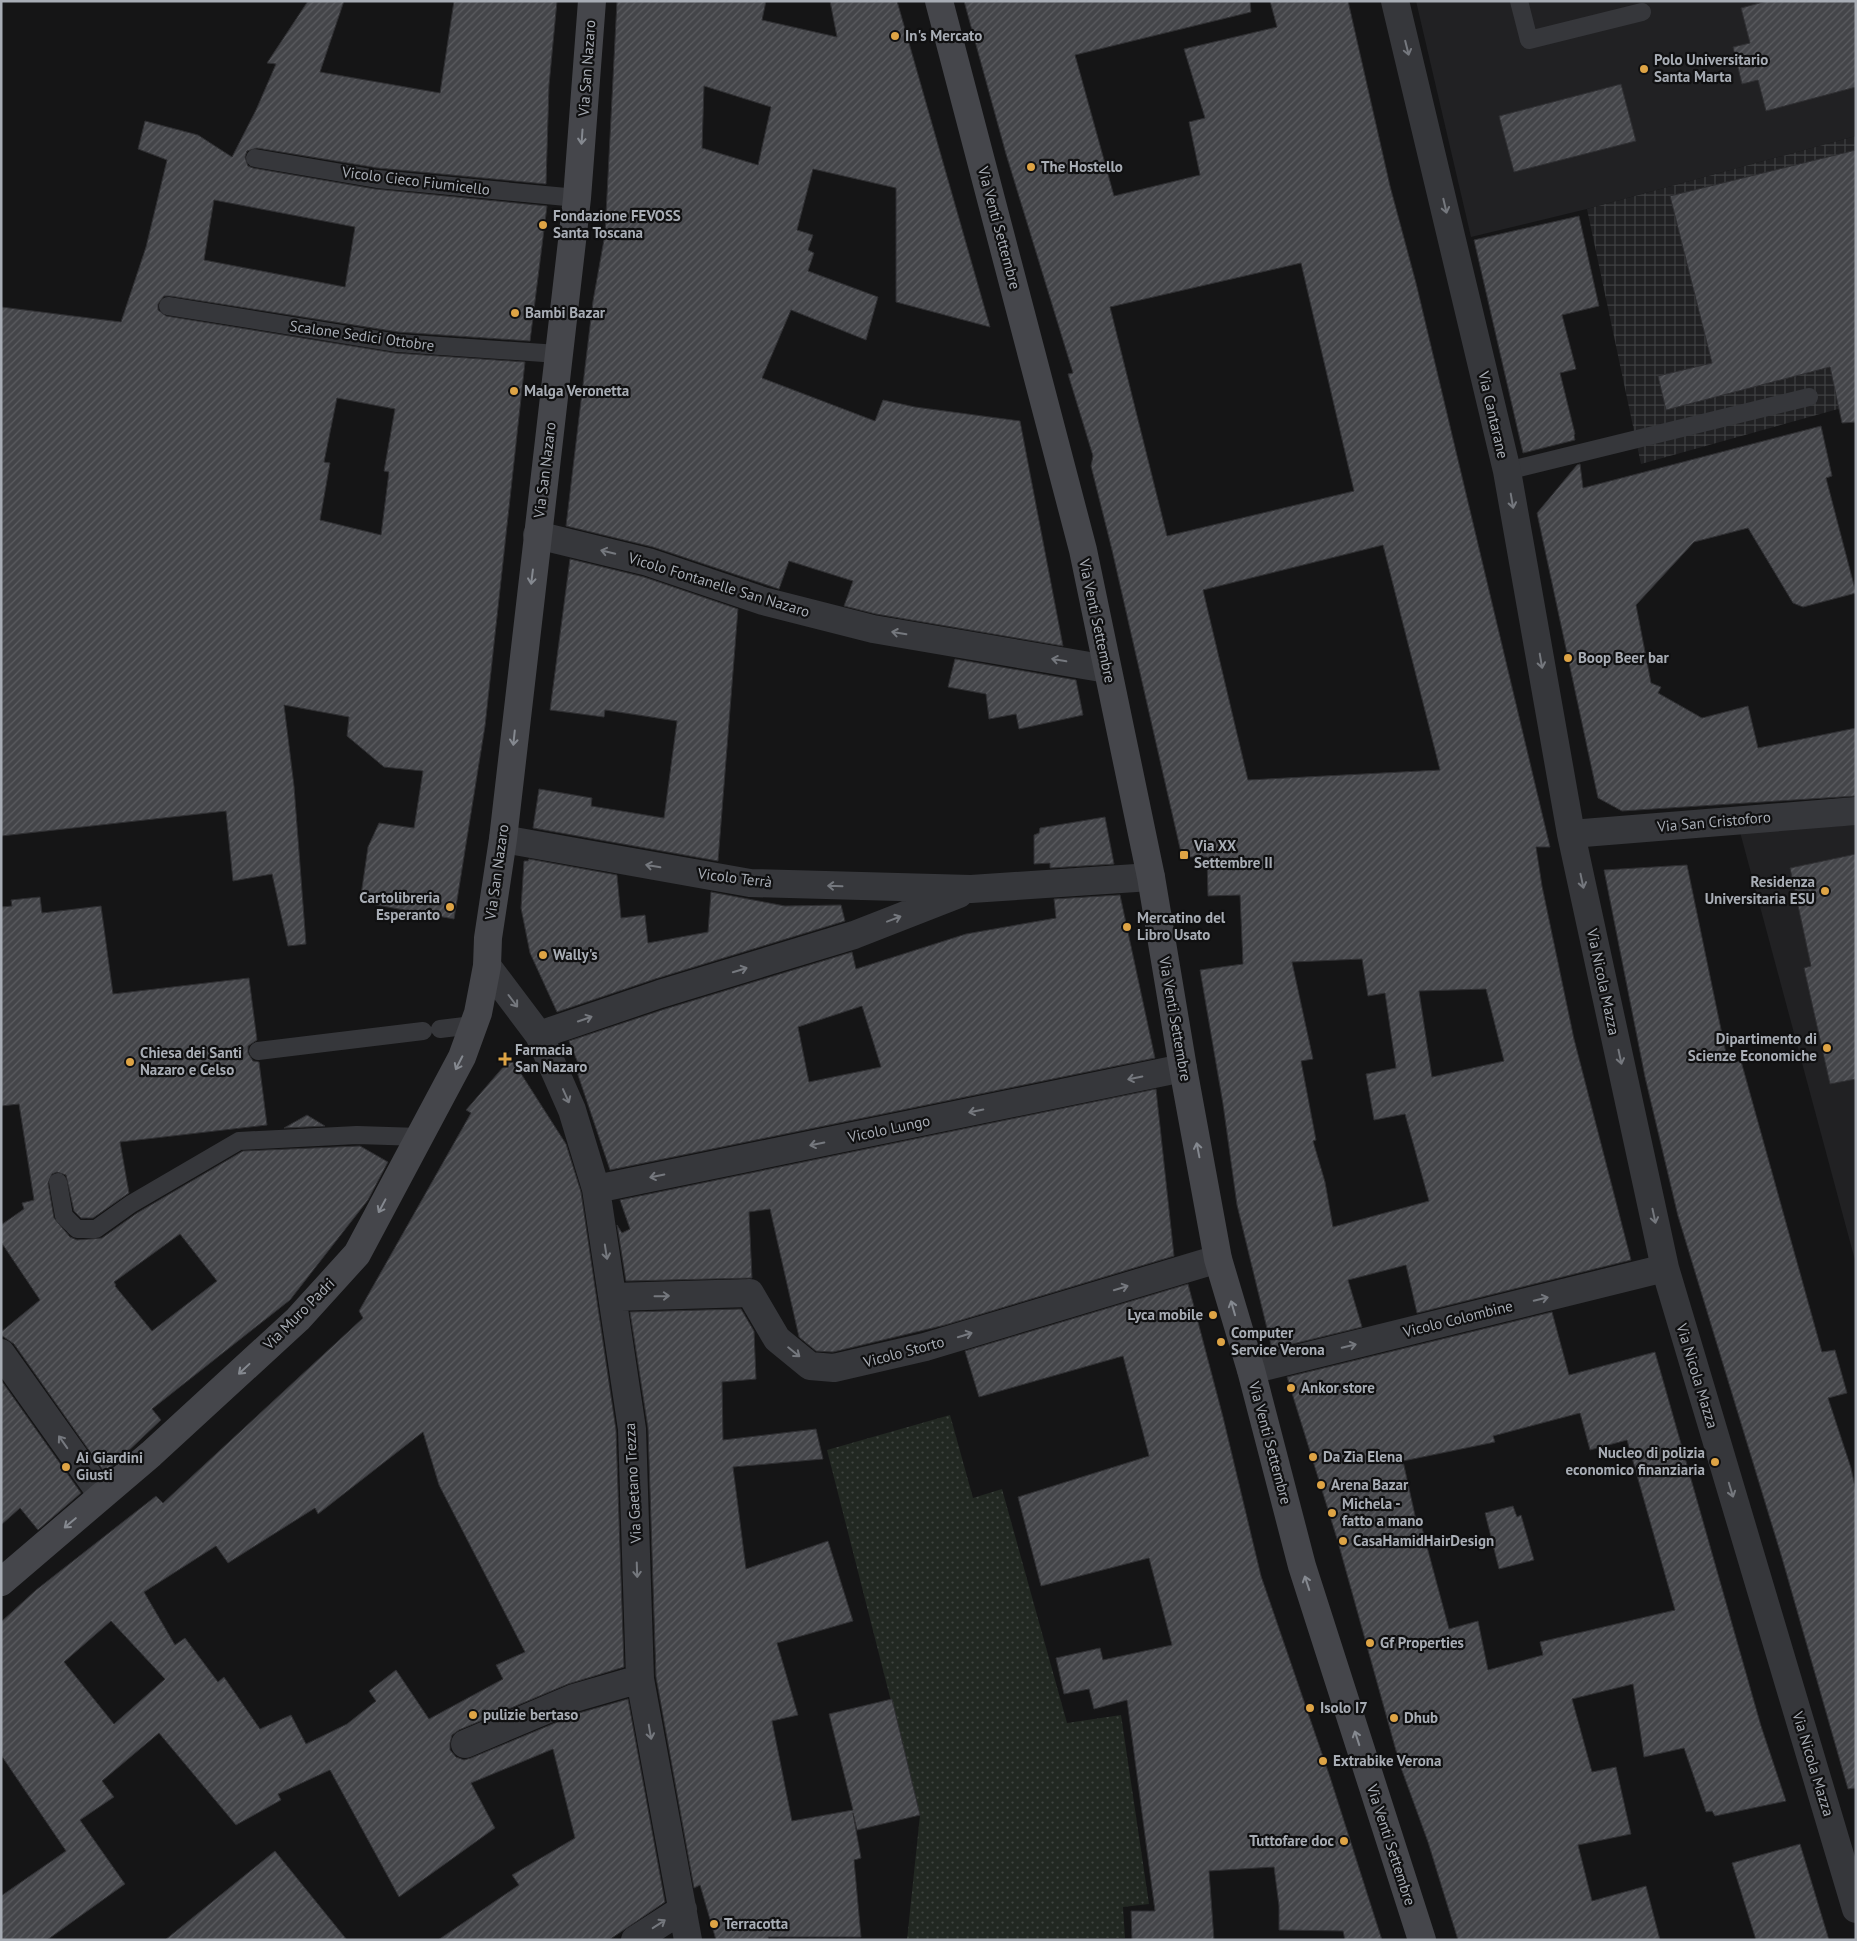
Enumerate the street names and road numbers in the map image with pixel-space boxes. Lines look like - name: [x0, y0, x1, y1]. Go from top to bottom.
- street label: Via San Nazaro: [574, 19, 599, 118]
- street label: Vicolo Cieco Fiumicello: [340, 162, 491, 199]
- street label: Via Venti Settembre: [974, 163, 1025, 291]
- street label: Scalone Sedici Ottobre: [288, 316, 436, 355]
- street label: Via Cantarane: [1474, 368, 1513, 460]
- street label: Via San Nazaro: [529, 421, 560, 520]
- street label: Vicolo Fontanelle San Nazaro: [625, 548, 812, 621]
- street label: Via Venti Settembre: [1075, 556, 1120, 685]
- street label: Via San Cristoforo: [1655, 807, 1772, 836]
- street label: Via San Nazaro: [480, 823, 513, 922]
- street label: Vicolo Terrà: [696, 863, 773, 891]
- street label: Via Nicola Mazza: [1583, 926, 1624, 1037]
- street label: Via Venti Settembre: [1155, 954, 1196, 1083]
- street label: Vicolo Lungo: [845, 1111, 932, 1147]
- street label: Via Muro Padri: [258, 1274, 338, 1354]
- street label: Vicolo Colombine: [1400, 1296, 1515, 1342]
- street label: Via Nicola Mazza: [1672, 1320, 1722, 1431]
- street label: Vicolo Storto: [860, 1332, 946, 1372]
- street label: Via Venti Settembre: [1245, 1378, 1296, 1506]
- street label: Via Gaetano Trezza: [620, 1422, 645, 1545]
- street label: Via Nicola Mazza: [1788, 1708, 1838, 1819]
- street label: Via Venti Settembre: [1363, 1781, 1420, 1908]

